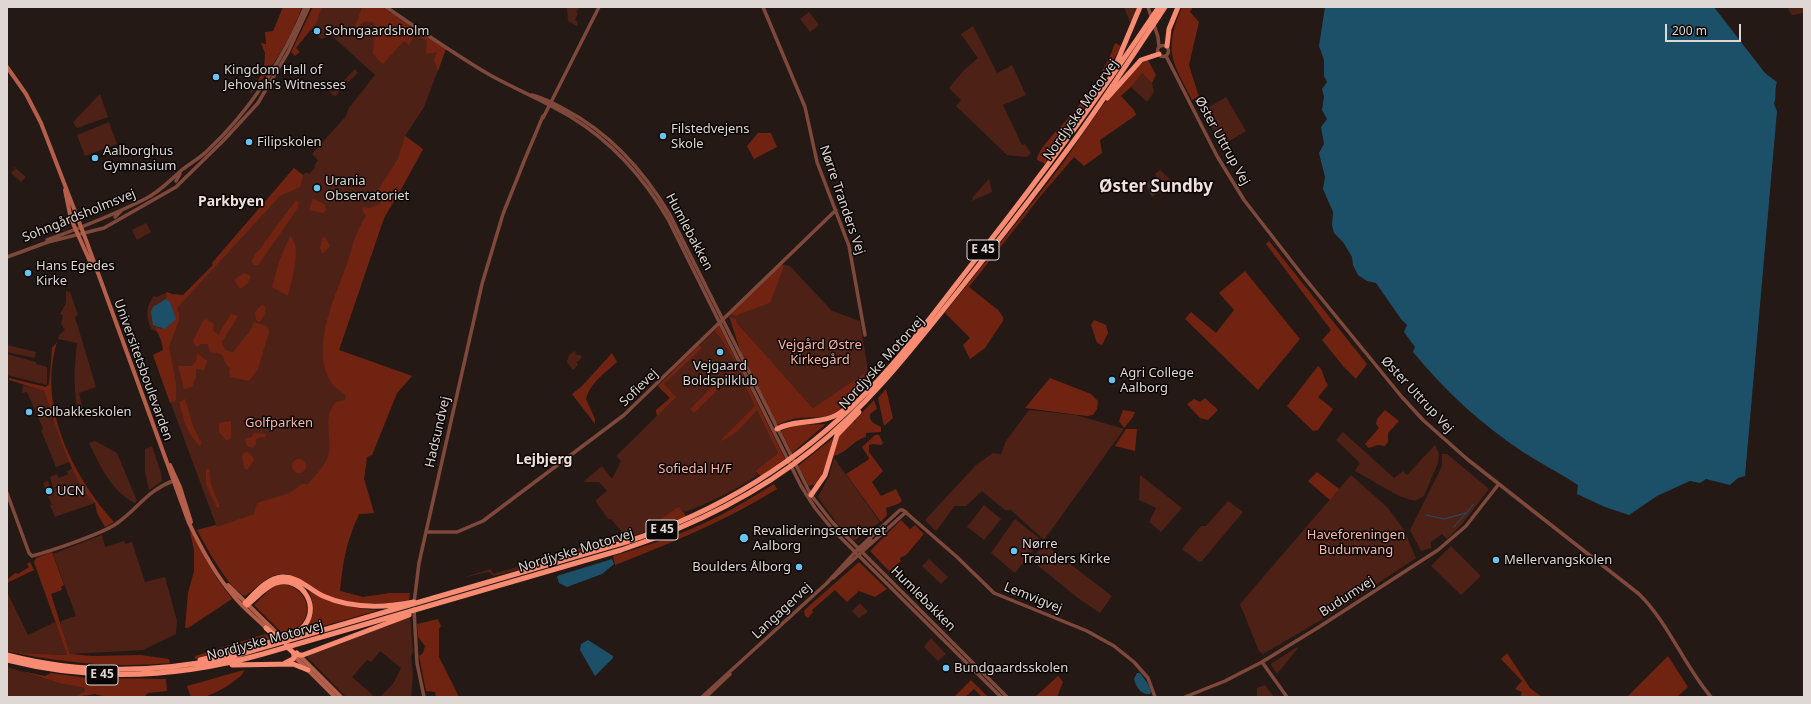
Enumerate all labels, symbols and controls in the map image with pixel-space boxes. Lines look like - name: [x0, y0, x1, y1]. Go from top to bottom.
- scale bar: [1667, 16, 1743, 42]
- text: 200 m: [1672, 22, 1707, 39]
- place label: Sohngaardsholm: [325, 23, 429, 39]
- marker: Sohngaardsholm: [312, 26, 322, 36]
- street label: Nordjyske Motorvej: [1040, 57, 1122, 163]
- place label: Kingdom Hall of Jehovah's Witnesses: [224, 62, 346, 93]
- marker: Kingdom Hall of Jehovah's Witnesses: [211, 72, 221, 82]
- street label: Øster Uttrup Vej: [1191, 94, 1253, 188]
- place label: Filstedvejens Skole: [671, 121, 750, 152]
- marker: Filstedvejens Skole: [658, 131, 668, 141]
- place label: Filipskolen: [257, 134, 322, 150]
- marker: Filipskolen: [244, 137, 254, 147]
- place label: Aalborghus Gymnasium: [103, 143, 176, 174]
- street label: Nørre Tranders Vej: [816, 143, 868, 257]
- marker: Aalborghus Gymnasium: [90, 153, 100, 163]
- place label: Urania Observatoriet: [325, 173, 409, 204]
- district label: Øster Sundby: [1099, 177, 1213, 197]
- marker: Urania Observatoriet: [312, 183, 322, 193]
- street label: Sohngårdsholmsvej: [20, 186, 138, 246]
- street label: Humlebakken: [662, 191, 716, 273]
- district label: Parkbyen: [198, 194, 264, 210]
- road number: E 45: [967, 240, 999, 260]
- place label: Hans Egedes Kirke: [36, 258, 115, 289]
- marker: Hans Egedes Kirke: [23, 268, 33, 278]
- street label: Universitetsboulevarden: [110, 297, 176, 443]
- street label: Nordjyske Motorvej: [836, 313, 928, 413]
- park label: Vejgård Østre Kirkegård: [778, 337, 862, 368]
- marker: Vejgaard Boldspilklub: [715, 347, 725, 357]
- street label: Øster Uttrup Vej: [1378, 353, 1456, 437]
- place label: Vejgaard Boldspilklub: [683, 358, 757, 389]
- place label: Agri College Aalborg: [1120, 365, 1194, 396]
- street label: Sofievej: [617, 366, 661, 410]
- marker: Agri College Aalborg: [1107, 375, 1117, 385]
- street label: Hadsundvej: [422, 395, 454, 469]
- place label: Solbakkeskolen: [37, 404, 132, 420]
- marker: Solbakkeskolen: [24, 407, 34, 417]
- park label: Golfparken: [245, 415, 313, 431]
- district label: Lejbjerg: [516, 452, 572, 468]
- park label: Sofiedal H/F: [658, 461, 732, 477]
- place label: UCN: [57, 483, 85, 499]
- marker: UCN: [44, 486, 54, 496]
- road number: E 45: [646, 520, 678, 540]
- place label: Revalideringscenteret Aalborg: [753, 523, 886, 554]
- street label: Nordjyske Motorvej: [517, 526, 635, 576]
- park label: Haveforeningen Budumvang: [1307, 527, 1405, 558]
- marker: Revalideringscenteret Aalborg: [738, 532, 750, 544]
- place label: Nørre Tranders Kirke: [1022, 536, 1110, 567]
- marker: Nørre Tranders Kirke: [1009, 546, 1019, 556]
- place label: Mellervangskolen: [1504, 552, 1612, 568]
- marker: Mellervangskolen: [1491, 555, 1501, 565]
- place label: Boulders Ålborg: [692, 559, 791, 575]
- marker: Boulders Ålborg: [794, 562, 804, 572]
- street label: Humlebakken: [887, 563, 959, 635]
- street label: Budumvej: [1317, 574, 1377, 620]
- street label: Lemvigvej: [1002, 579, 1064, 617]
- street label: Langagervej: [749, 580, 815, 642]
- street label: Nordjyske Motorvej: [205, 618, 325, 664]
- place label: Bundgaardsskolen: [954, 660, 1068, 676]
- marker: Bundgaardsskolen: [941, 663, 951, 673]
- road number: E 45: [86, 665, 118, 685]

